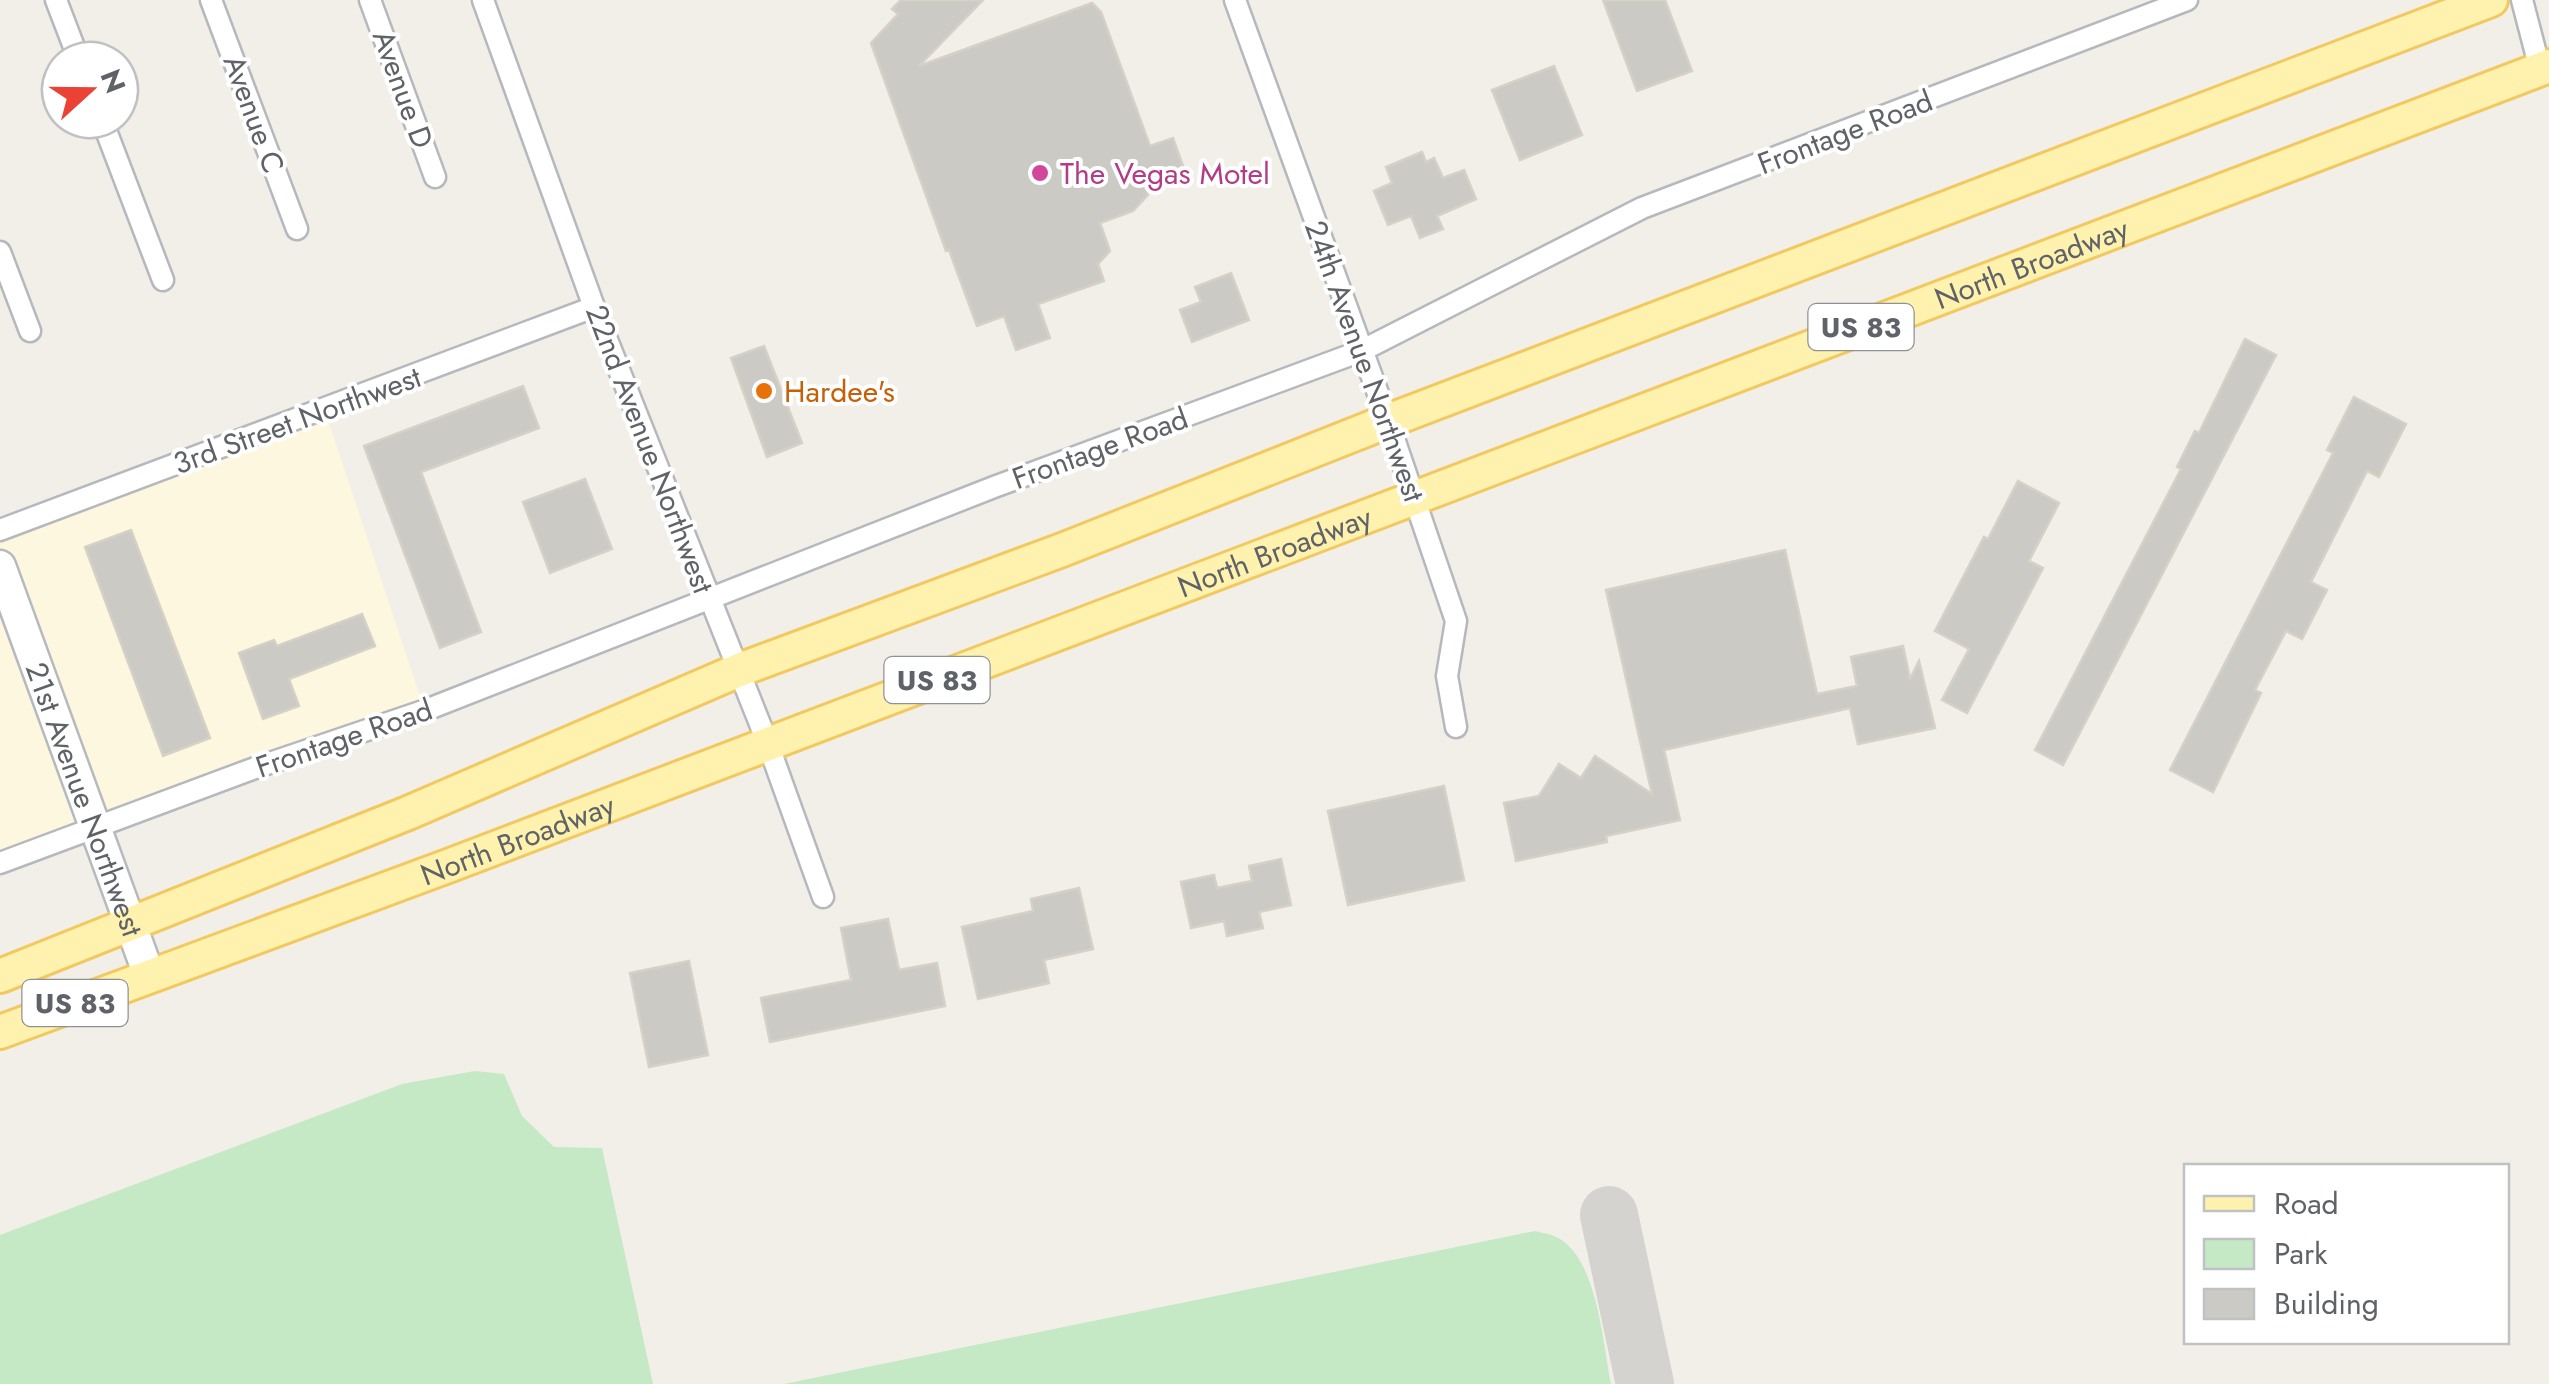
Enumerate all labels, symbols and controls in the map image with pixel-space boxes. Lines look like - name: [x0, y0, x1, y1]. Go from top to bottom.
- street label: Avenue D: [362, 24, 444, 154]
- north arrow: [40, 40, 140, 140]
- street label: Avenue C: [213, 49, 295, 179]
- text: N: [90, 63, 136, 99]
- street label: Frontage Road: [1751, 79, 1939, 185]
- place label: The Vegas Motel: [1060, 152, 1270, 195]
- marker: The Vegas Motel: [1029, 162, 1051, 184]
- street label: North Broadway: [1928, 206, 2135, 320]
- street label: 24th Avenue Northwest: [1294, 214, 1436, 508]
- street label: 22nd Avenue Northwest: [575, 299, 725, 600]
- road number: US 83: [1808, 304, 1914, 350]
- street label: 3rd Street Northwest: [167, 355, 428, 485]
- place label: Hardee's: [784, 370, 895, 413]
- marker: Hardee's: [753, 380, 775, 402]
- street label: Frontage Road: [1006, 396, 1194, 500]
- street label: North Broadway: [1171, 495, 1378, 608]
- street label: 21st Avenue Northwest: [15, 656, 155, 943]
- road number: US 83: [884, 657, 990, 703]
- street label: Frontage Road: [250, 688, 438, 788]
- street label: North Broadway: [414, 783, 621, 896]
- road number: US 83: [22, 980, 128, 1026]
- legend: [2184, 1164, 2509, 1344]
- text: Road: [2274, 1182, 2339, 1225]
- text: Park: [2274, 1232, 2328, 1275]
- text: Building: [2274, 1282, 2379, 1325]

